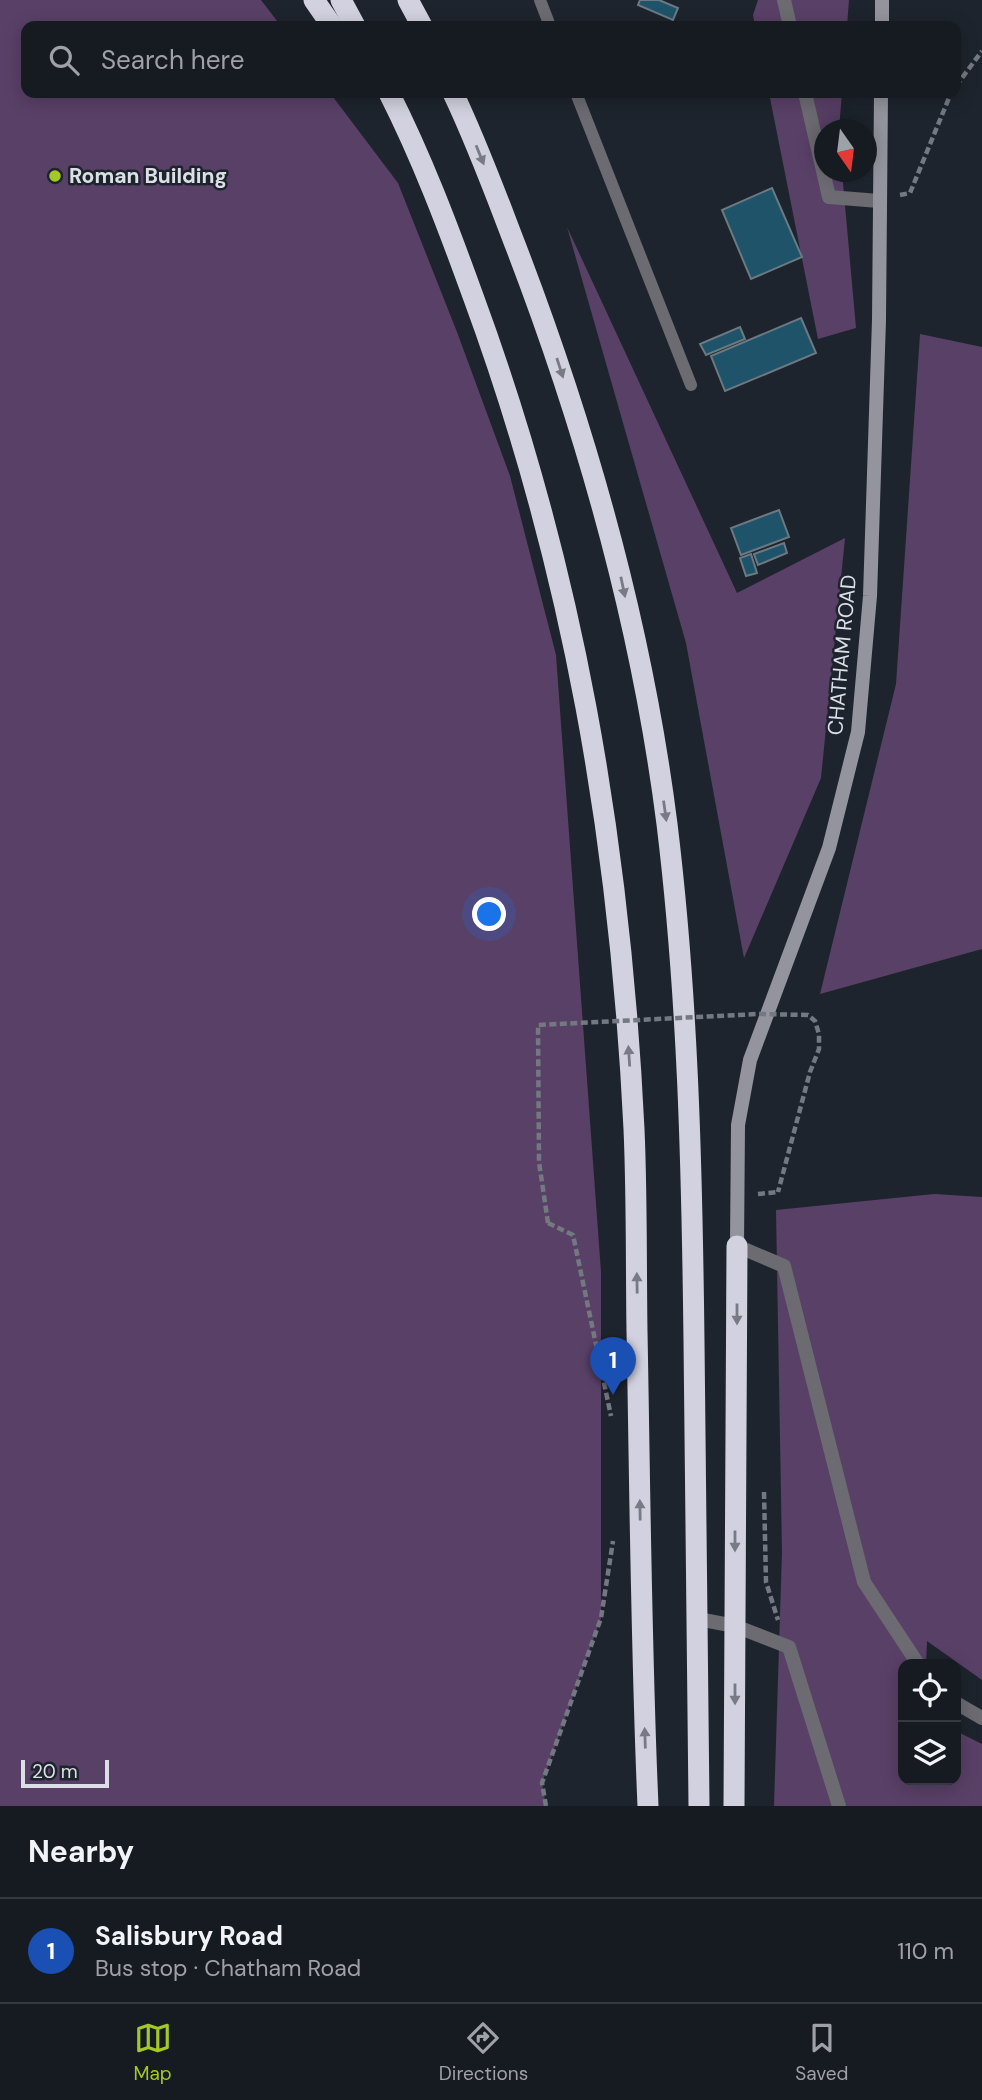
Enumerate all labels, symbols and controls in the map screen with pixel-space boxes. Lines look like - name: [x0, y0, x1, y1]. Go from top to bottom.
- search box: [21, 21, 961, 98]
- icon: search: [45, 41, 83, 79]
- text: Search here: [101, 43, 244, 77]
- north arrow: [814, 119, 877, 182]
- one-way arrow: [475, 145, 486, 166]
- place label: Roman Building: [69, 162, 227, 190]
- marker: Roman Building: [47, 168, 63, 184]
- one-way arrow: [555, 358, 566, 379]
- street label: CHATHAM ROAD: [821, 574, 863, 736]
- one-way arrow: [617, 576, 628, 598]
- one-way arrow: [660, 800, 671, 822]
- your location: [472, 897, 506, 931]
- one-way arrow: [623, 1044, 634, 1066]
- one-way arrow: [631, 1272, 642, 1294]
- one-way arrow: [731, 1303, 743, 1325]
- pin: 1: [590, 1337, 636, 1395]
- one-way arrow: [634, 1499, 646, 1521]
- one-way arrow: [730, 1531, 741, 1553]
- map controls: [898, 1659, 961, 1785]
- button: locate: [898, 1659, 961, 1722]
- one-way arrow: [729, 1683, 741, 1705]
- button: layers: [898, 1722, 961, 1785]
- one-way arrow: [639, 1727, 650, 1749]
- scale bar: [21, 1757, 108, 1789]
- text: 20 m: [32, 1759, 78, 1784]
- text: Nearby: [28, 1832, 134, 1871]
- text: Salisbury Road: [95, 1919, 283, 1953]
- text: 1: [47, 1936, 55, 1966]
- text: 110 m: [897, 1936, 954, 1966]
- text: Bus stop · Chatham Road: [95, 1953, 361, 1983]
- tab: Map: [134, 2019, 172, 2086]
- tab: Directions: [439, 2019, 528, 2086]
- tab: Saved: [795, 2019, 848, 2086]

